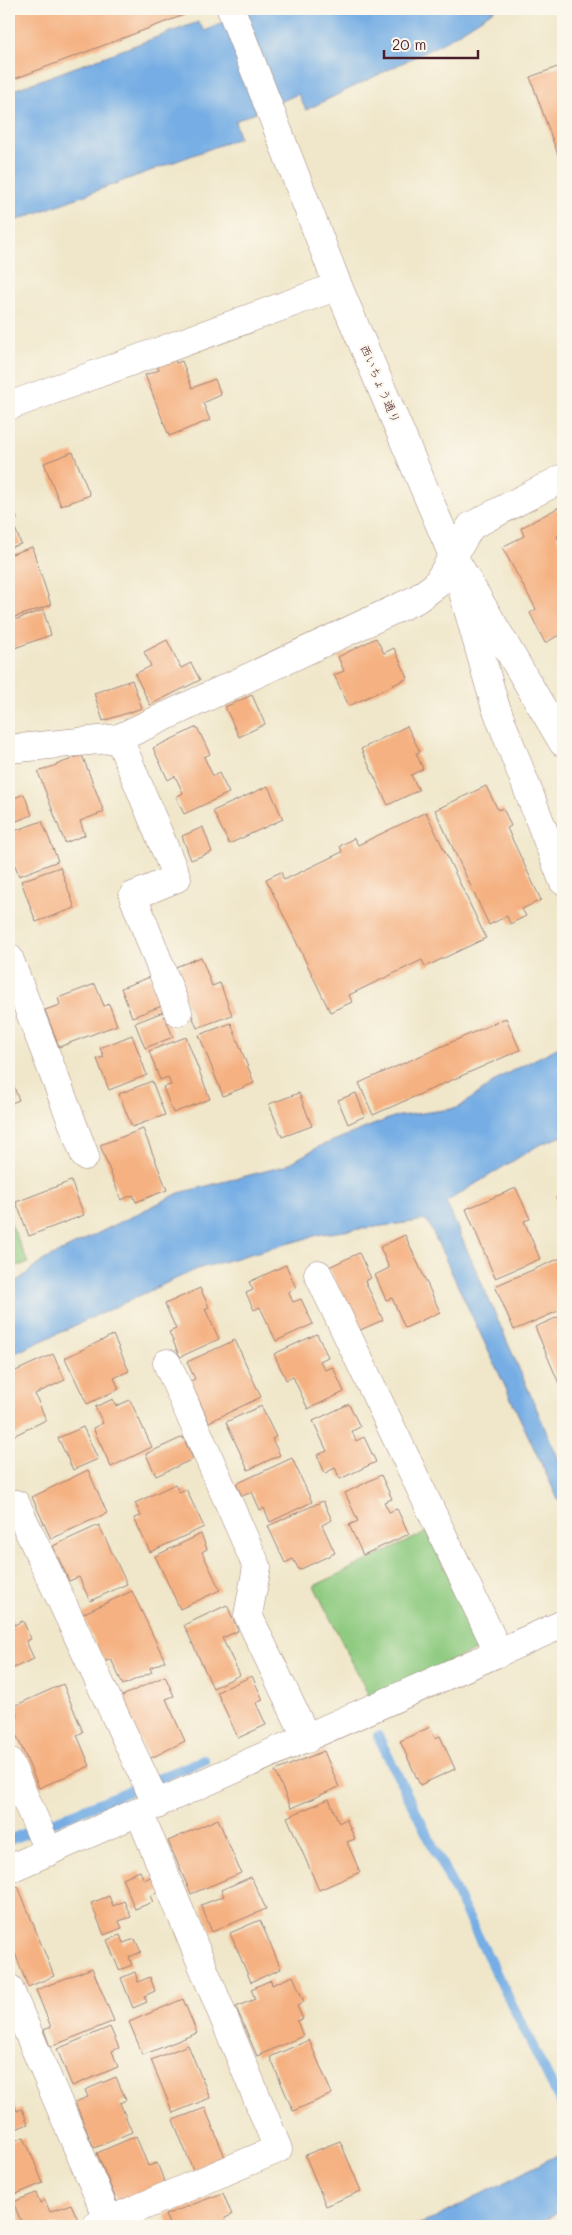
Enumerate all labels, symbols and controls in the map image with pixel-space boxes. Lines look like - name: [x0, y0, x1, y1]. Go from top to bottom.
- scale bar: [384, 28, 478, 60]
- text: 20 m: [392, 34, 426, 54]
- street label: 西いちょう通り: [357, 342, 405, 425]

